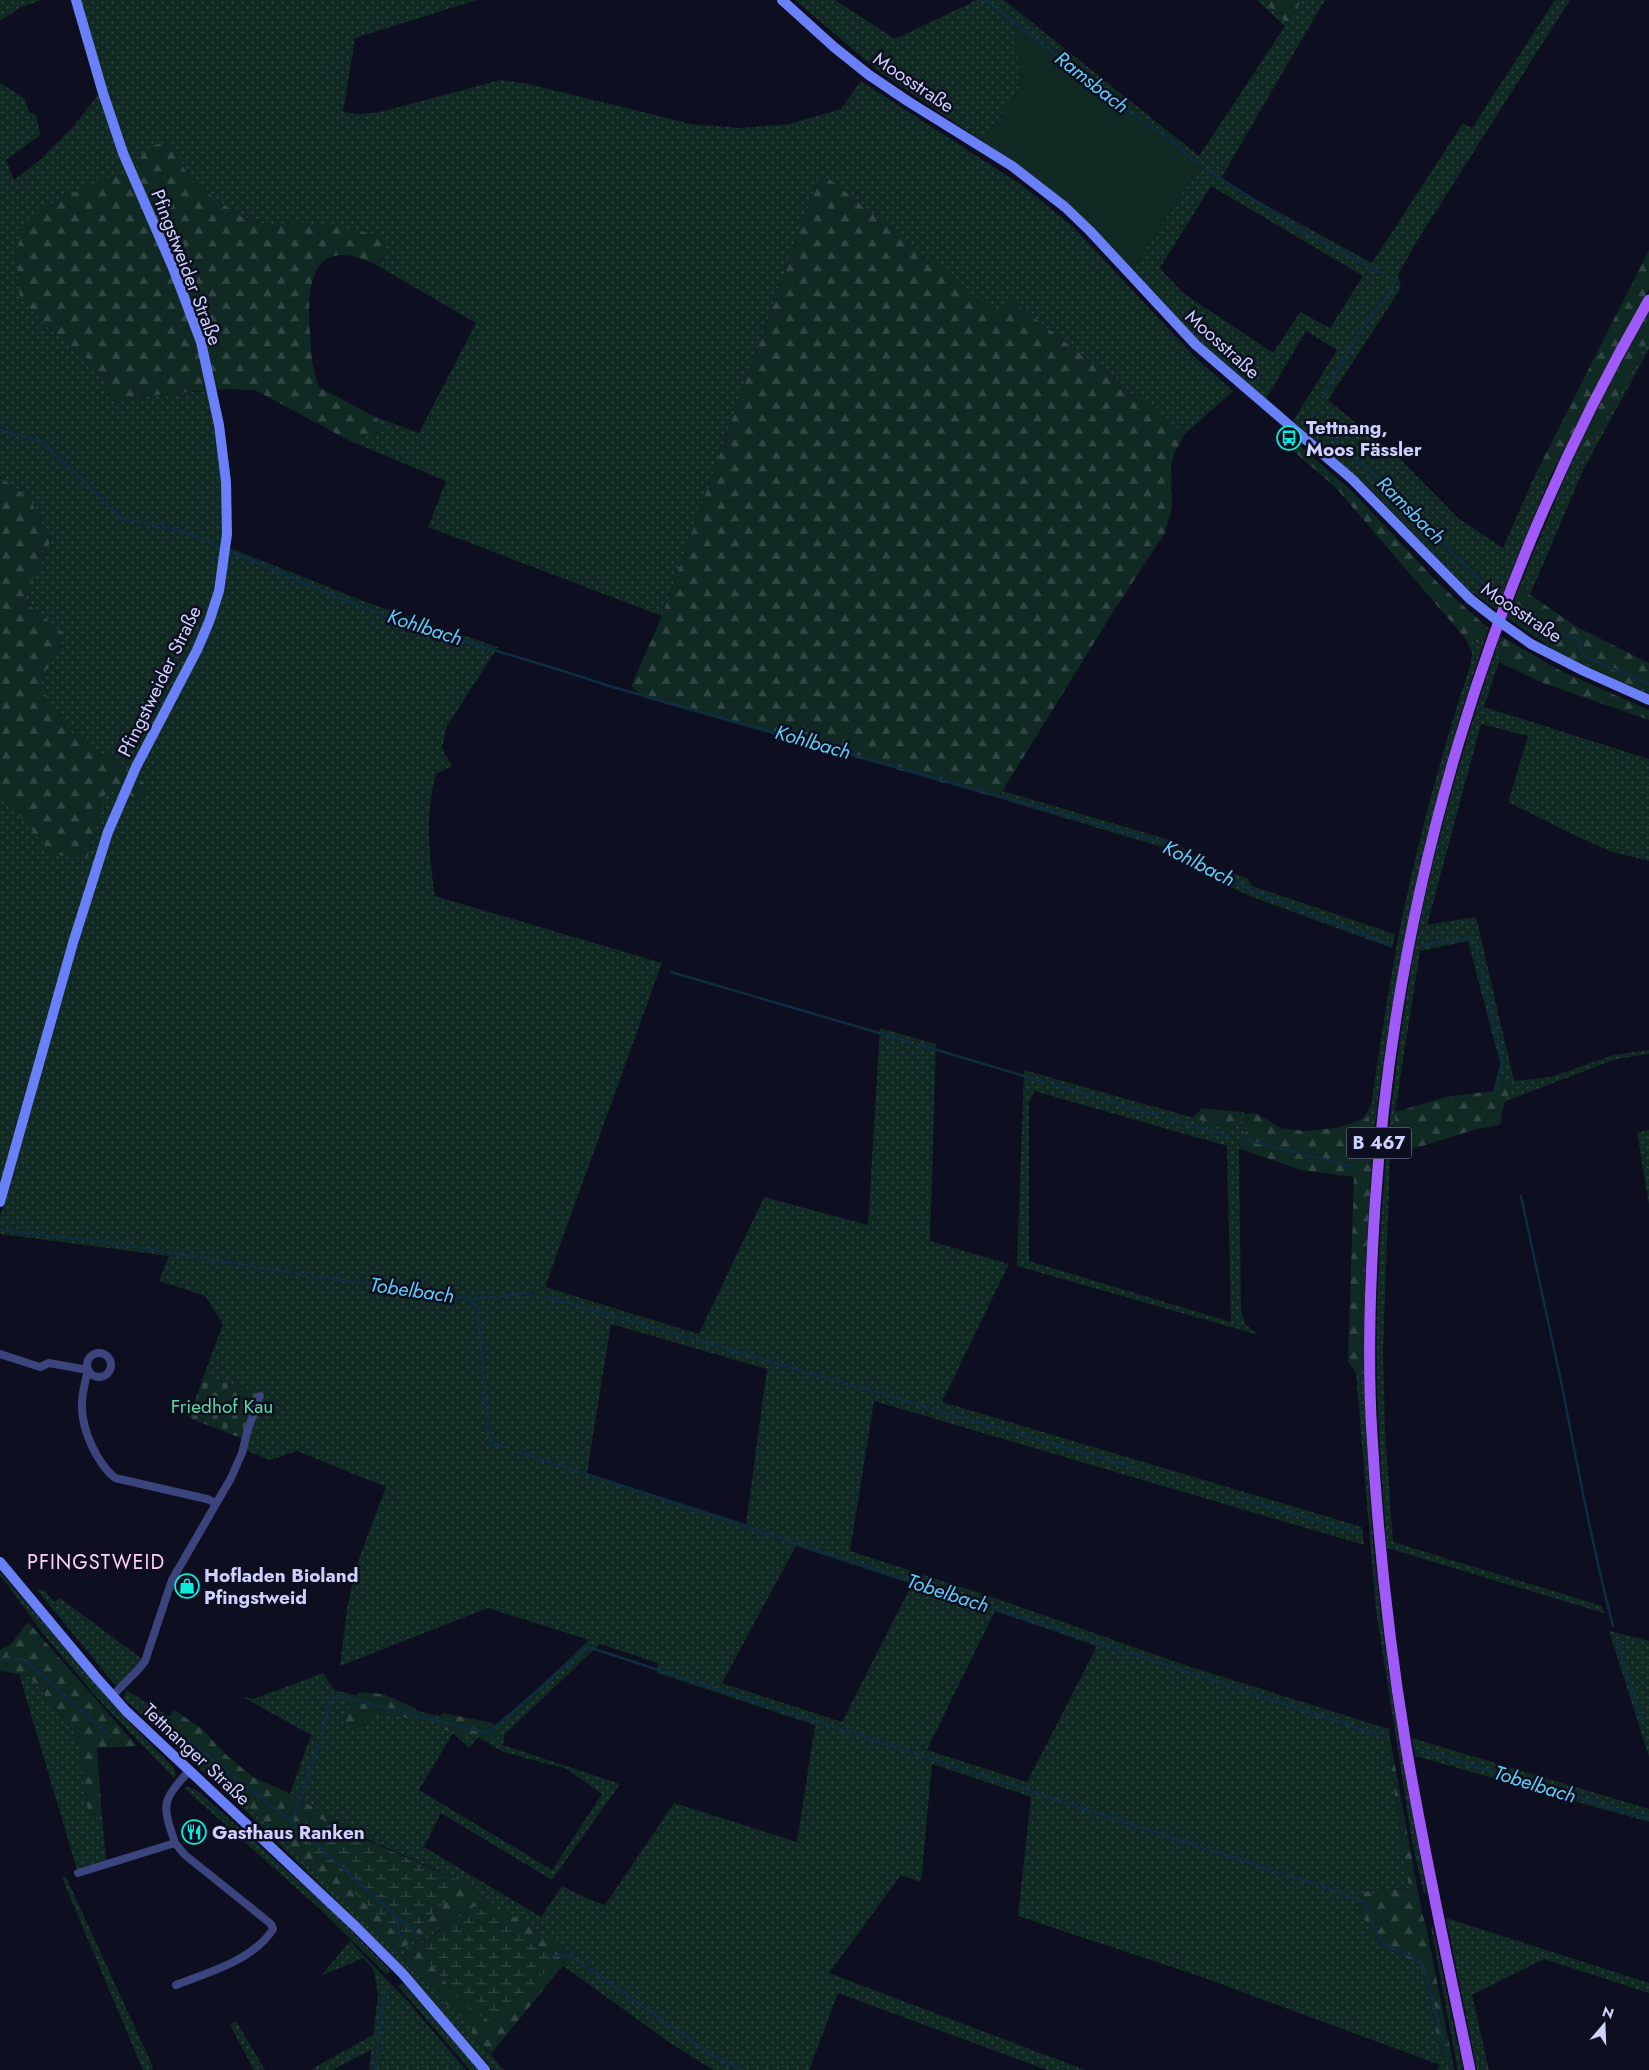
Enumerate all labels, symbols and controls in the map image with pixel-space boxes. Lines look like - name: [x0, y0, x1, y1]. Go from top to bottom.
- water label: Ramsbach: [1049, 44, 1135, 120]
- street label: Moosstraße: [868, 45, 960, 119]
- street label: Pfingstweider Straße: [144, 185, 229, 349]
- street label: Moosstraße: [1179, 303, 1266, 385]
- place label: Tettnang, Moos Fässler: [1306, 414, 1422, 463]
- bus stop icon: Tettnang, Moos Fässler: [1276, 425, 1302, 451]
- water label: Ramsbach: [1370, 470, 1451, 551]
- street label: Moosstraße: [1476, 575, 1568, 649]
- street label: Pfingstweider Straße: [111, 601, 208, 761]
- water label: Kohlbach: [384, 602, 466, 653]
- water label: Kohlbach: [772, 718, 854, 767]
- water label: Kohlbach: [1158, 833, 1240, 894]
- road number: B 467: [1346, 1128, 1412, 1158]
- water label: Tobelbach: [368, 1270, 456, 1311]
- park label: Friedhof Kau: [171, 1393, 273, 1420]
- district label: PFINGSTWEID: [27, 1548, 165, 1577]
- place label: Hofladen Bioland Pfingstweid: [204, 1562, 358, 1611]
- water label: Tobelbach: [903, 1567, 993, 1620]
- shop icon: Hofladen Bioland Pfingstweid: [174, 1573, 200, 1599]
- street label: Tettnanger Straße: [137, 1697, 257, 1812]
- water label: Tobelbach: [1490, 1758, 1580, 1811]
- restaurant icon: Gasthaus Ranken: [181, 1819, 207, 1845]
- place label: Gasthaus Ranken: [212, 1819, 365, 1846]
- north arrow: [1579, 2000, 1629, 2050]
- text: N: [1600, 2001, 1617, 2024]

